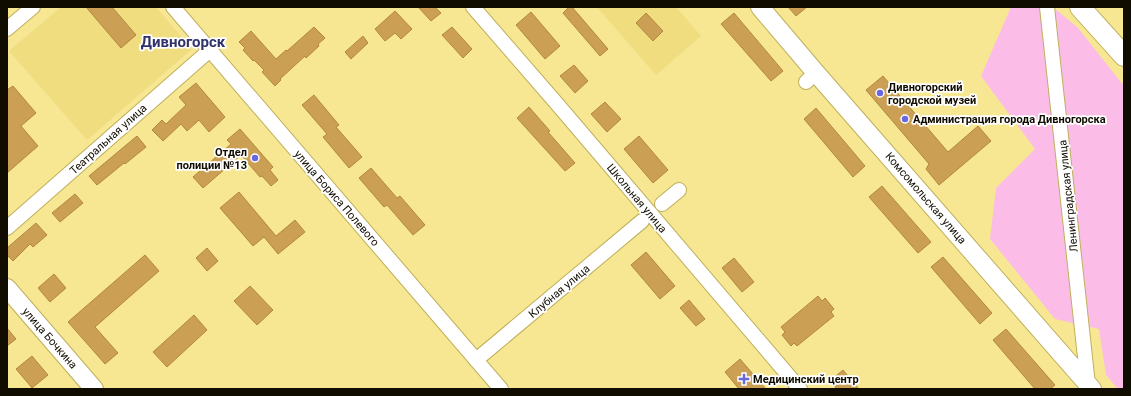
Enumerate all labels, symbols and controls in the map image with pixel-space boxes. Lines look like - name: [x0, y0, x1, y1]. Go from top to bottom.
- district label: Дивногорск: [141, 33, 226, 51]
- place label: Дивногорский городской музей: [888, 81, 976, 107]
- marker: Дивногорский городской музей: [875, 88, 885, 98]
- street label: Театральная улица: [67, 101, 149, 177]
- place label: Администрация города Дивногорска: [913, 113, 1106, 126]
- marker: Администрация города Дивногорска: [900, 114, 910, 124]
- street label: Ленинградская улица: [1056, 139, 1081, 253]
- place label: Отдел полиции №13: [177, 146, 247, 172]
- street label: улица Бориса Полевого: [291, 148, 382, 249]
- street label: Комсомольская улица: [882, 150, 969, 247]
- marker: Отдел полиции №13: [250, 153, 260, 163]
- street label: Школьная улица: [604, 161, 669, 235]
- street label: Клубная улица: [526, 262, 593, 321]
- street label: улица Бочкина: [20, 305, 80, 372]
- marker: Медицинский центр: [738, 373, 750, 385]
- place label: Медицинский центр: [753, 373, 859, 386]

